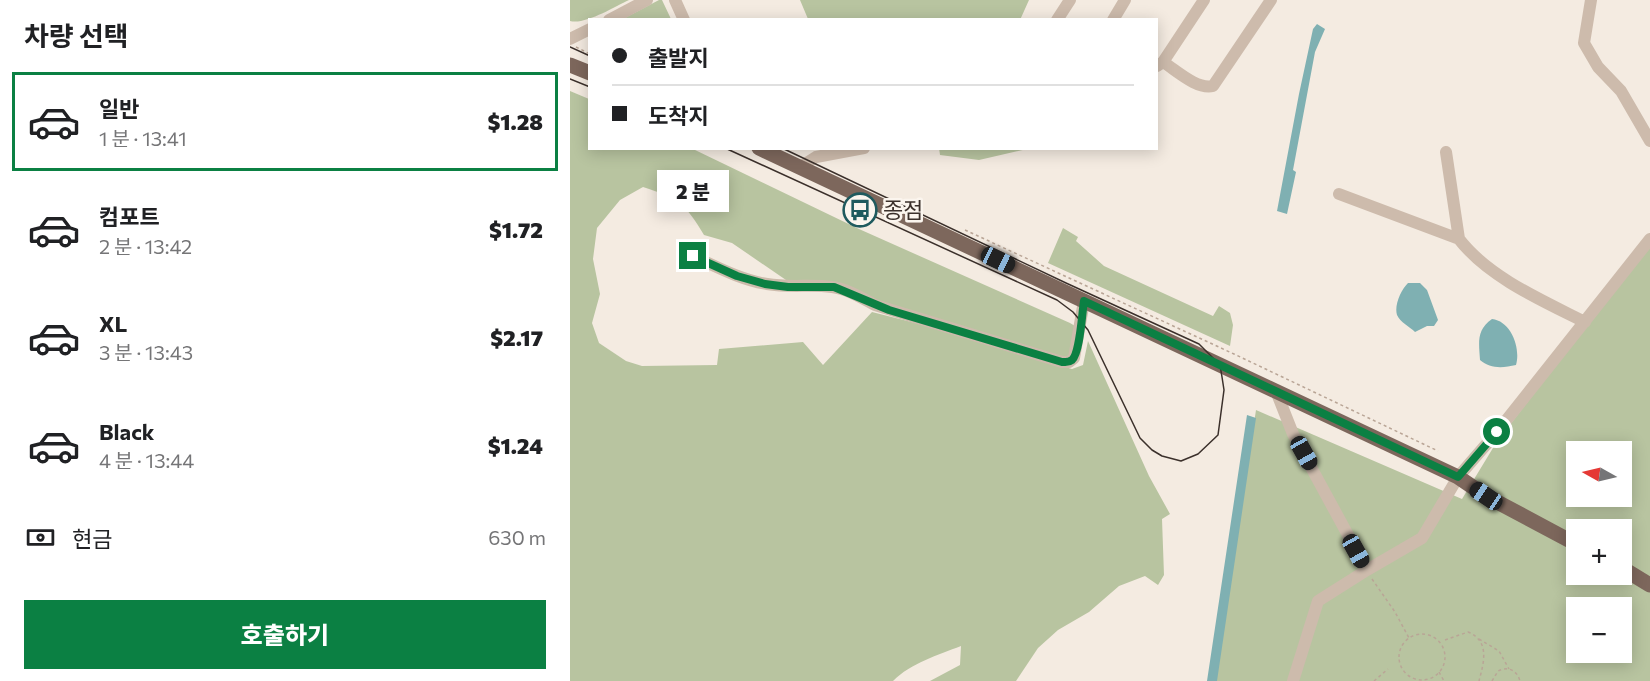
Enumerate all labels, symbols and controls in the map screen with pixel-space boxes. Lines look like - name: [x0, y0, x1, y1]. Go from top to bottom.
- text: 차량 선택: [24, 19, 129, 52]
- text: 출발지: [648, 44, 709, 71]
- icon: car: [27, 95, 81, 149]
- text: 일반: [99, 95, 139, 122]
- text: 도착지: [648, 102, 709, 129]
- text: $1.28: [488, 108, 543, 135]
- text: 1 분 · 13:41: [99, 126, 187, 150]
- callout: 2 분: [657, 169, 729, 211]
- text: 2 분: [676, 179, 710, 203]
- bus stop icon: 종점: [842, 192, 878, 228]
- place label: 종점: [883, 196, 923, 223]
- icon: car: [27, 203, 81, 257]
- text: 컴포트: [99, 203, 160, 230]
- text: $1.72: [489, 216, 543, 243]
- text: 2 분 · 13:42: [99, 234, 192, 258]
- route end: [679, 242, 706, 269]
- car: [978, 244, 1018, 276]
- text: XL: [99, 310, 127, 337]
- icon: car: [27, 311, 81, 365]
- text: $2.17: [490, 324, 543, 351]
- text: 3 분 · 13:43: [99, 340, 193, 364]
- text: Black: [99, 418, 154, 445]
- route start: [1483, 418, 1510, 445]
- icon: car: [27, 419, 81, 473]
- text: $1.24: [488, 432, 543, 459]
- car: [1287, 433, 1321, 473]
- north arrow: [1566, 441, 1632, 507]
- map controls: [1566, 441, 1632, 663]
- text: 4 분 · 13:44: [99, 448, 194, 472]
- car: [1466, 478, 1506, 514]
- button: +: [1566, 519, 1632, 585]
- icon: cash: [24, 521, 57, 554]
- text: 현금: [72, 525, 112, 552]
- text: 630 m: [488, 525, 546, 549]
- car: [1339, 531, 1373, 571]
- button: −: [1566, 597, 1632, 663]
- button: 호출하기: [24, 600, 546, 669]

